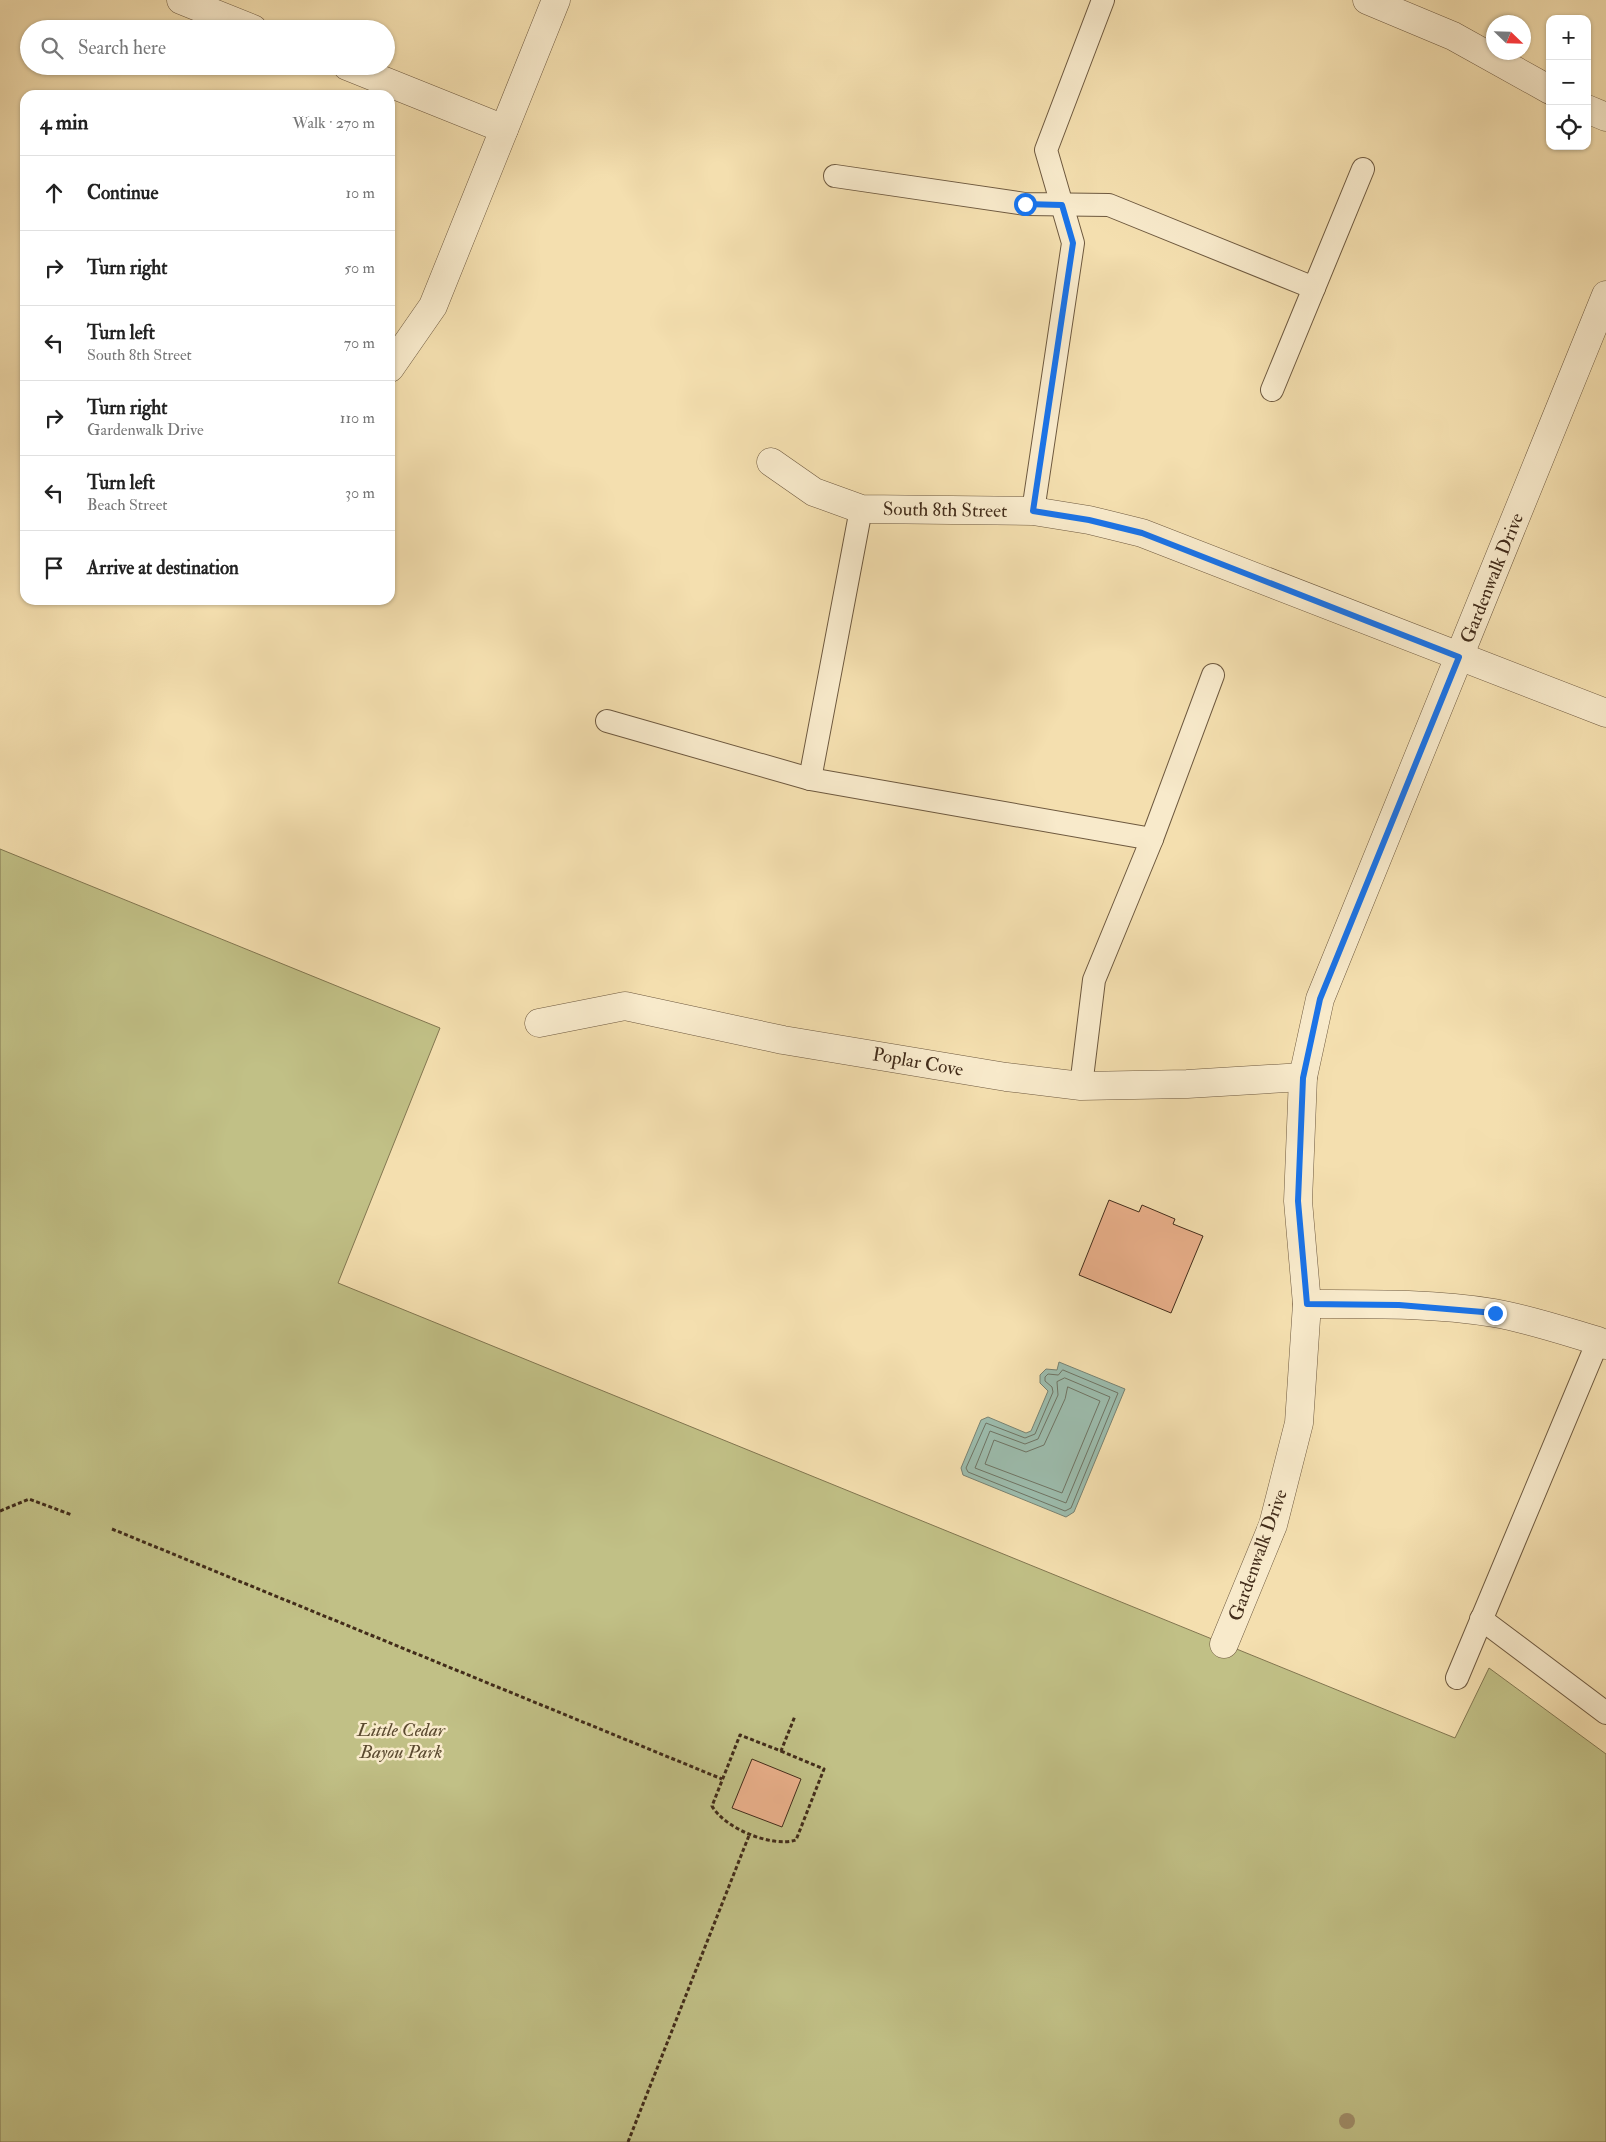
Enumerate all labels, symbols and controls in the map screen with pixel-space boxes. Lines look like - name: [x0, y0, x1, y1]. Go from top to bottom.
- north arrow: [1486, 15, 1531, 60]
- map controls: [1546, 15, 1591, 150]
- button: +: [1546, 15, 1591, 60]
- search box: [20, 20, 395, 75]
- icon: search: [38, 34, 66, 62]
- text: Search here: [78, 36, 166, 60]
- button: −: [1546, 60, 1591, 105]
- button: locate: [1546, 105, 1591, 150]
- text: 4 min: [40, 109, 88, 136]
- text: Walk · 270 m: [293, 113, 375, 133]
- icon: ahead: [40, 179, 68, 207]
- text: Continue: [87, 181, 158, 205]
- text: 10 m: [345, 183, 375, 203]
- route start: [1014, 193, 1037, 216]
- icon: right: [40, 254, 68, 282]
- text: Turn right: [87, 256, 167, 280]
- text: 50 m: [344, 258, 375, 278]
- text: Turn left: [87, 321, 155, 345]
- icon: left: [40, 329, 68, 357]
- text: 70 m: [344, 333, 375, 353]
- text: South 8th Street: [87, 345, 192, 365]
- text: Turn right: [87, 396, 167, 420]
- icon: right: [40, 404, 68, 432]
- text: 110 m: [340, 408, 375, 428]
- text: Gardenwalk Drive: [87, 420, 204, 440]
- text: Turn left: [87, 471, 155, 495]
- icon: left: [40, 479, 68, 507]
- text: 30 m: [345, 483, 375, 503]
- text: Beach Street: [87, 495, 168, 515]
- street label: South 8th Street: [883, 497, 1007, 523]
- street label: Gardenwalk Drive: [1455, 509, 1529, 647]
- icon: arrive: [40, 554, 68, 582]
- text: Arrive at destination: [87, 556, 239, 580]
- street label: Poplar Cove: [871, 1042, 965, 1083]
- route end: [1484, 1302, 1507, 1325]
- street label: Gardenwalk Drive: [1223, 1486, 1293, 1624]
- park label: Little Cedar Bayou Park: [356, 1718, 446, 1764]

